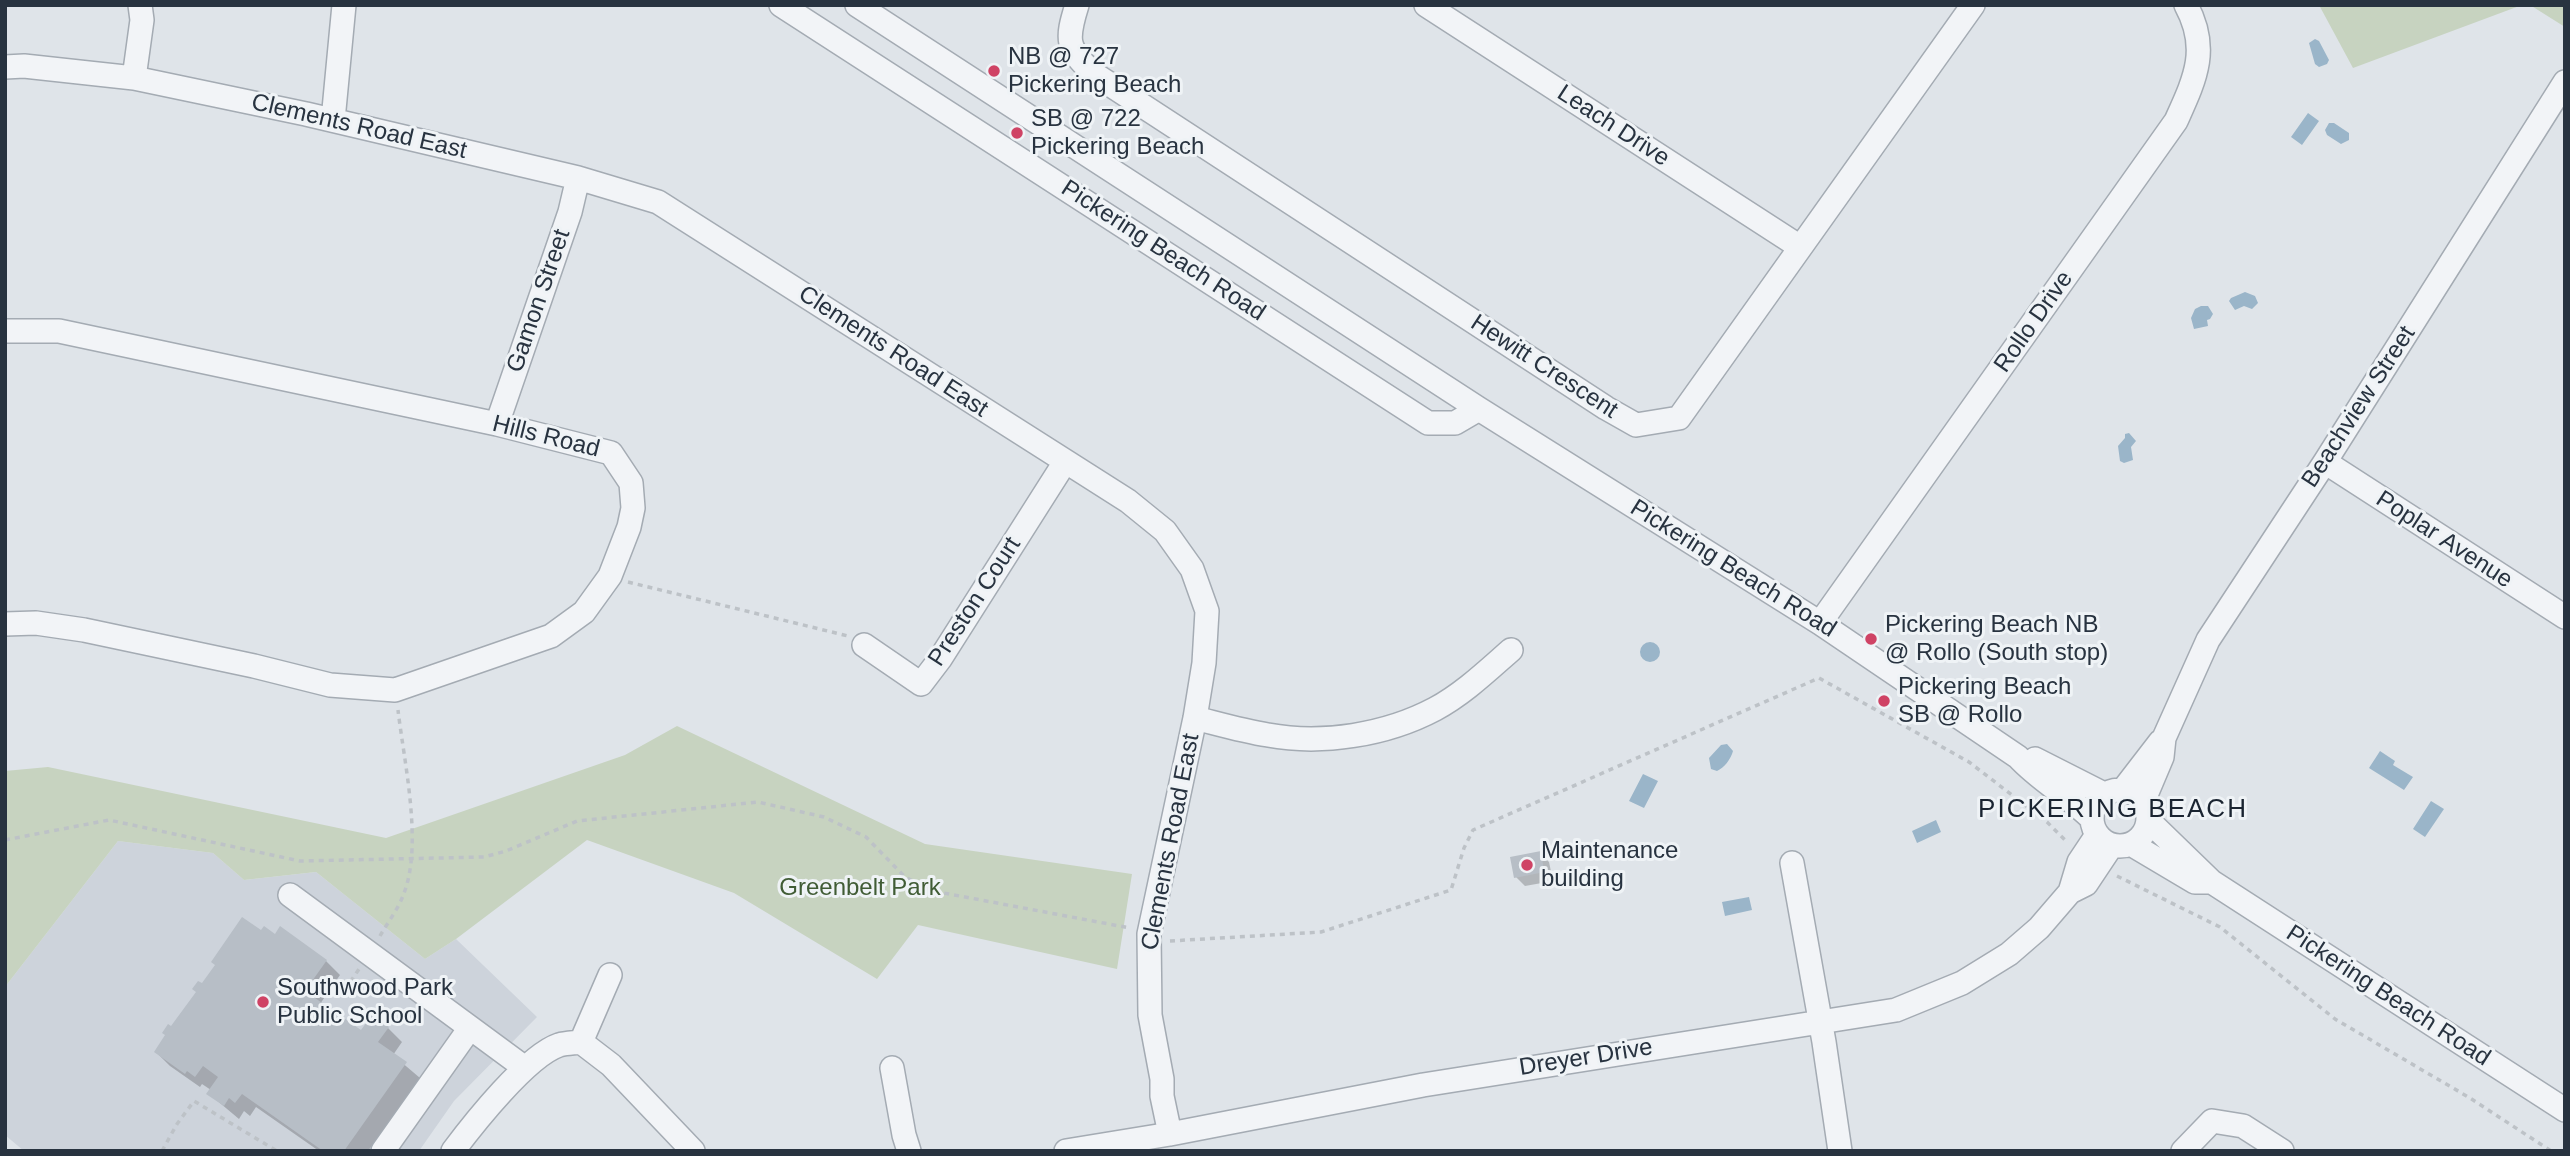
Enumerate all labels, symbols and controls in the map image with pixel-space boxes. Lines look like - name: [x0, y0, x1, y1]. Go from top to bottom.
- place label: NB @ 727 Pickering Beach: [1008, 43, 1181, 99]
- marker: NB @ 727 Pickering Beach: [986, 63, 1002, 79]
- street label: Leach Drive: [1551, 79, 1675, 173]
- street label: Clements Road East: [249, 88, 469, 166]
- place label: SB @ 722 Pickering Beach: [1031, 105, 1204, 161]
- marker: SB @ 722 Pickering Beach: [1009, 125, 1025, 141]
- street label: Pickering Beach Road: [1056, 174, 1270, 328]
- street label: Gamon Street: [501, 226, 577, 376]
- street label: Rollo Drive: [1989, 266, 2079, 378]
- street label: Clements Road East: [793, 280, 993, 424]
- street label: Hewitt Crescent: [1465, 309, 1623, 425]
- street label: Beachview Street: [2296, 321, 2422, 493]
- street label: Hills Road: [489, 410, 603, 464]
- street label: Poplar Avenue: [2370, 485, 2518, 595]
- street label: Pickering Beach Road: [1625, 494, 1841, 644]
- street label: Preston Court: [923, 532, 1027, 672]
- place label: Pickering Beach NB @ Rollo (South stop): [1885, 611, 2108, 667]
- marker: Pickering Beach NB @ Rollo (South stop): [1863, 631, 1879, 647]
- place label: Pickering Beach SB @ Rollo: [1898, 673, 2071, 729]
- marker: Pickering Beach SB @ Rollo: [1876, 693, 1892, 709]
- street label: Clements Road East: [1136, 731, 1206, 953]
- district label: PICKERING BEACH: [1980, 794, 2246, 826]
- place label: Maintenance building: [1541, 837, 1678, 893]
- marker: Maintenance building: [1519, 857, 1535, 873]
- park label: Greenbelt Park: [779, 874, 941, 902]
- street label: Pickering Beach Road: [2281, 919, 2495, 1073]
- place label: Southwood Park Public School: [277, 974, 453, 1030]
- marker: Southwood Park Public School: [255, 994, 271, 1010]
- street label: Dreyer Drive: [1517, 1033, 1655, 1083]

